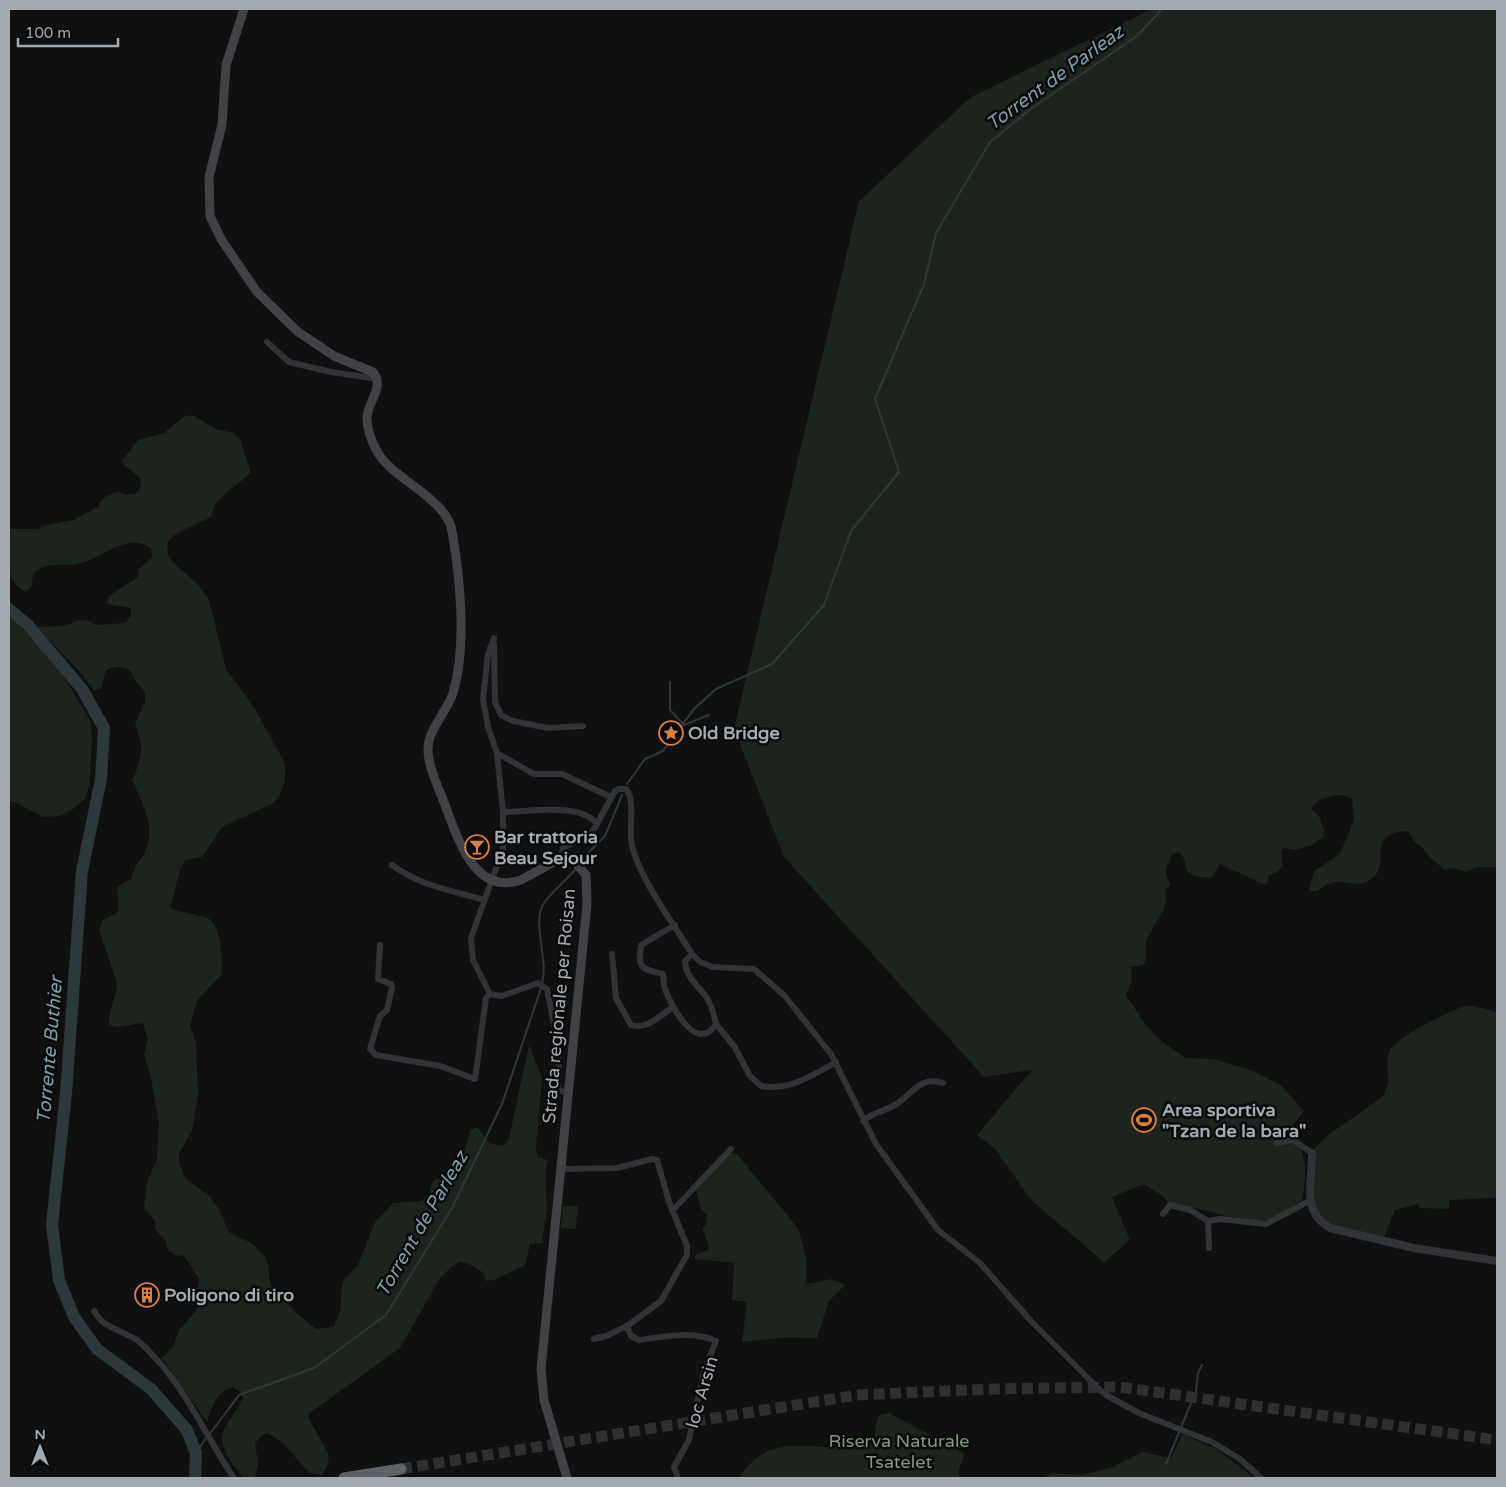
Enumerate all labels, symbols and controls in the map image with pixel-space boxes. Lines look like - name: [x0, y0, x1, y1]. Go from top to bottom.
- scale bar: [18, 15, 118, 47]
- water label: Torrent de Parleaz: [982, 20, 1129, 135]
- text: 100 m: [25, 24, 71, 42]
- place icon: Old Bridge: [658, 720, 684, 746]
- place label: Old Bridge: [688, 722, 780, 744]
- place label: Bar trattoria Beau Sejour: [494, 826, 598, 869]
- bar icon: Bar trattoria Beau Sejour: [464, 834, 490, 860]
- street label: Strada regionale per Roisan: [538, 888, 580, 1124]
- water label: Torrente Buthier: [33, 973, 68, 1124]
- place label: Area sportiva "Tzan de la bara": [1162, 1099, 1306, 1142]
- sports icon: Area sportiva "Tzan de la bara": [1131, 1107, 1157, 1133]
- water label: Torrent de Parleaz: [371, 1146, 473, 1301]
- building icon: Poligono di tiro: [134, 1282, 160, 1308]
- place label: Poligono di tiro: [164, 1284, 294, 1306]
- street label: loc Arsin: [681, 1353, 723, 1431]
- north arrow: [15, 1422, 65, 1472]
- text: N: [34, 1426, 46, 1443]
- park label: Riserva Naturale Tsatelet: [828, 1430, 970, 1473]

